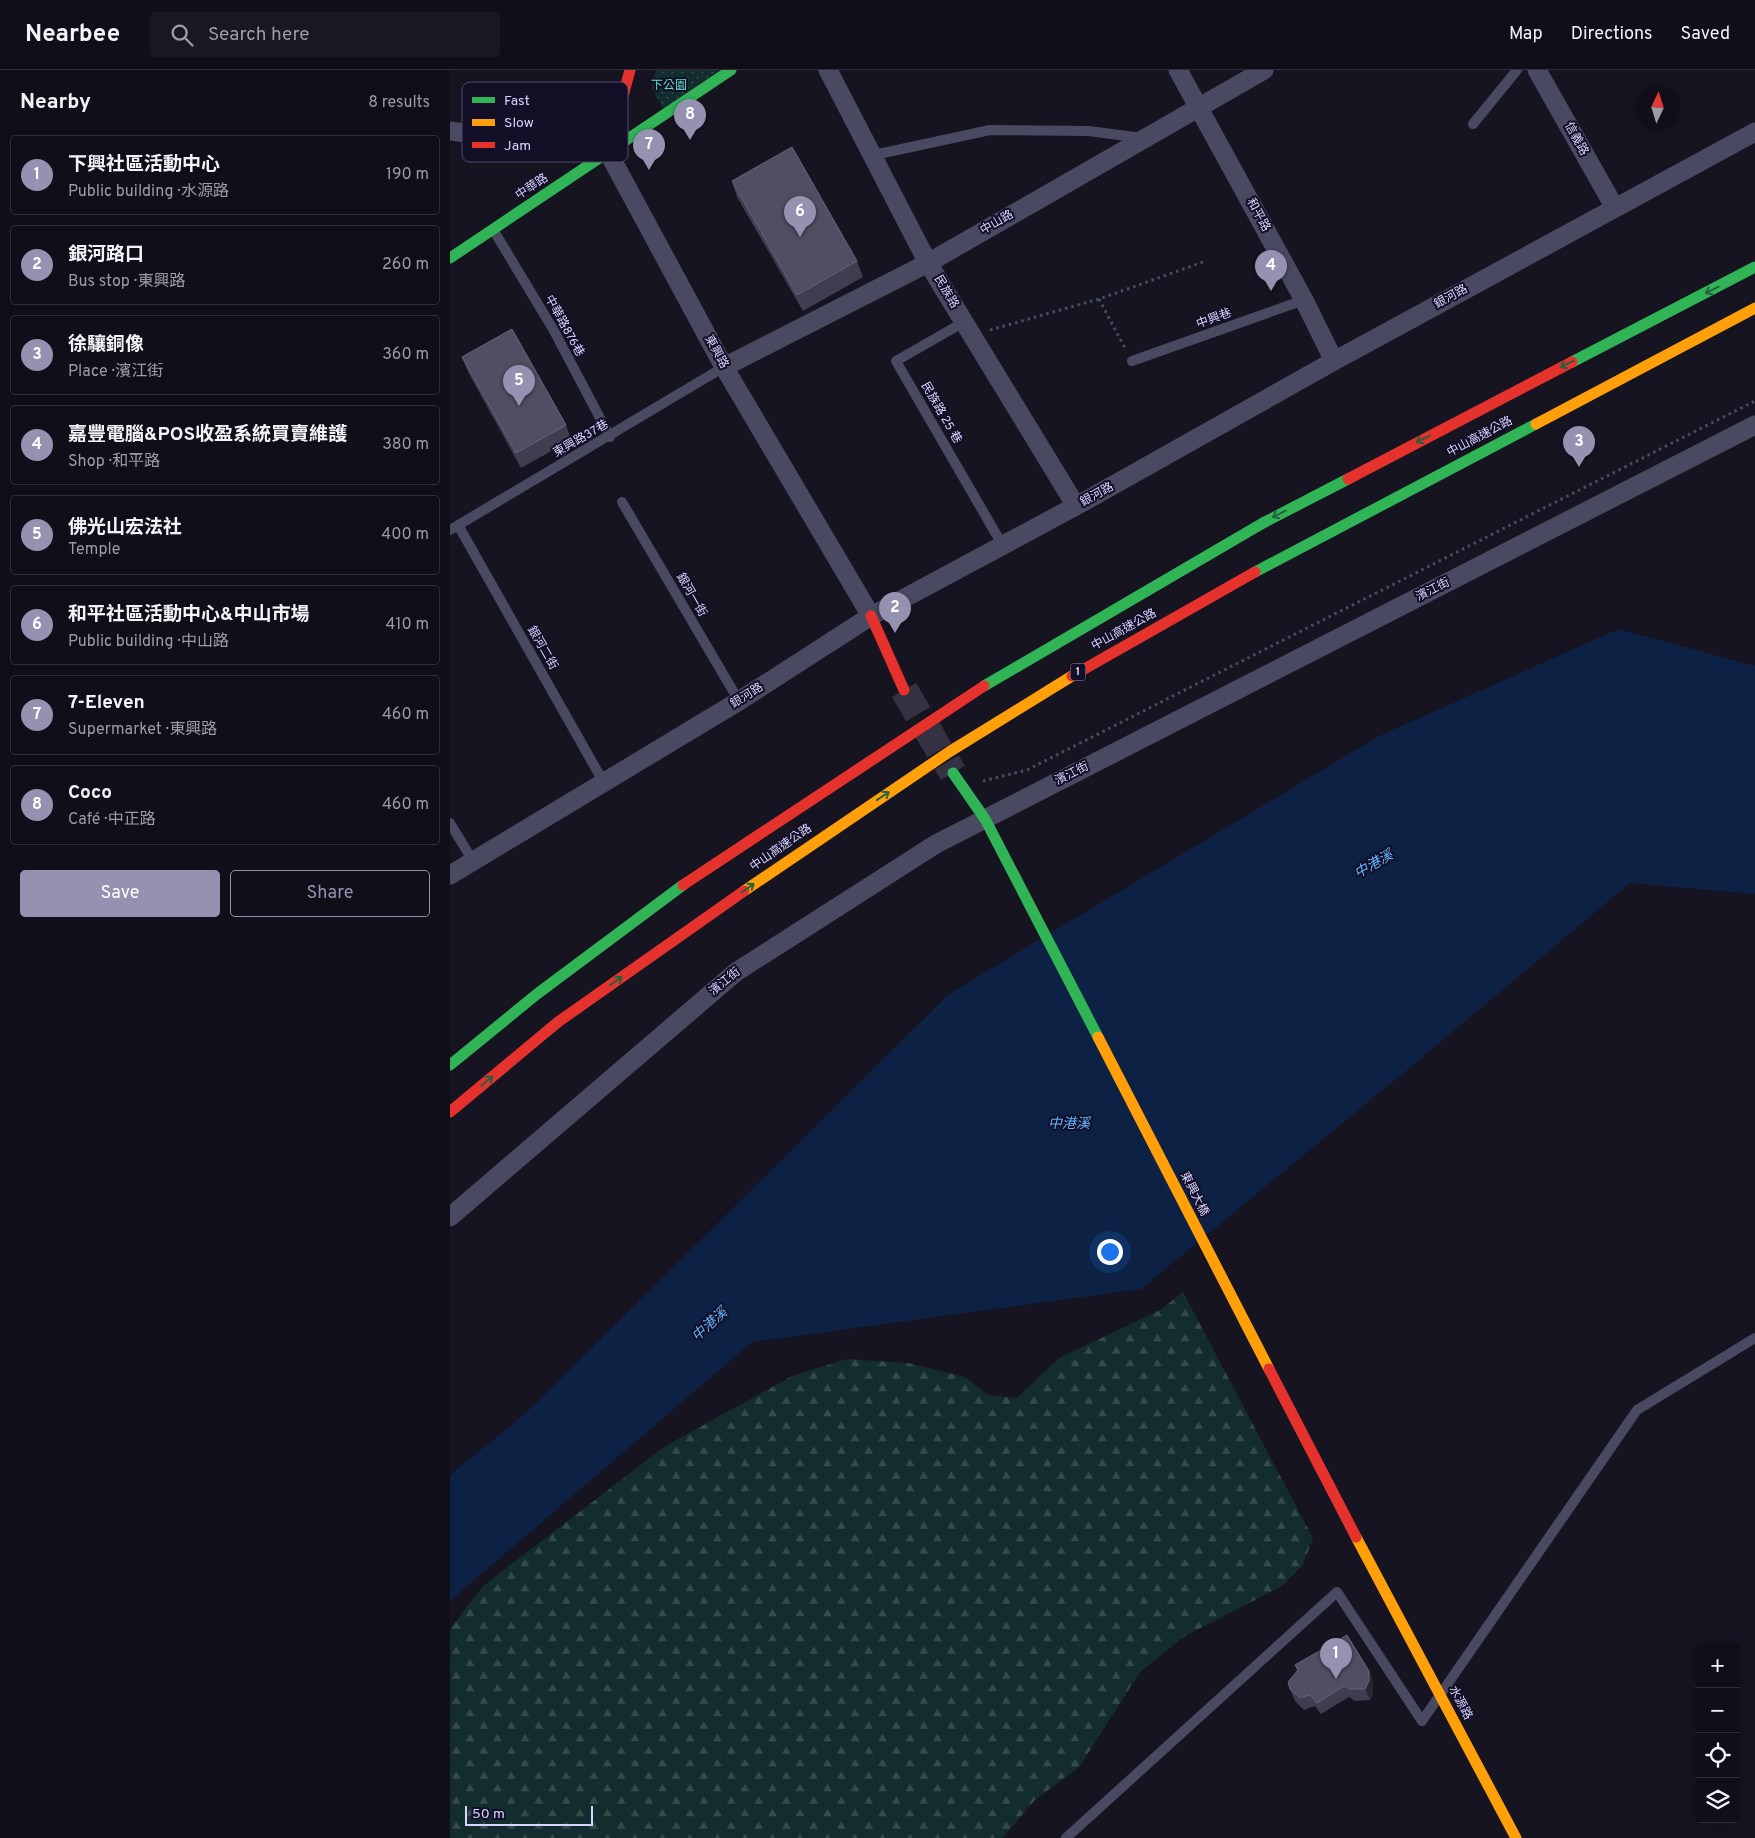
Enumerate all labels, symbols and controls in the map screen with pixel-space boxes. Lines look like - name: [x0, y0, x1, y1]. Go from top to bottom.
- search box: [150, 12, 500, 57]
- text: Nearbee: [25, 20, 120, 50]
- icon: search: [168, 21, 196, 49]
- text: Search here: [208, 23, 310, 47]
- text: Map: [1509, 23, 1543, 46]
- text: Directions: [1571, 23, 1653, 46]
- text: Saved: [1681, 23, 1730, 46]
- park label: 下公園: [651, 78, 687, 94]
- legend: [462, 82, 628, 162]
- north arrow: [1635, 85, 1680, 130]
- text: Nearby: [20, 89, 91, 116]
- text: 8 results: [368, 93, 430, 113]
- text: Fast: [504, 93, 530, 110]
- pin: 8: [674, 99, 706, 140]
- text: Slow: [504, 115, 534, 132]
- street label: 信義路: [1560, 119, 1592, 159]
- pin: 7: [633, 129, 665, 170]
- text: Jam: [504, 138, 531, 155]
- text: 下興社區活動中心: [68, 153, 220, 177]
- text: 1: [34, 165, 40, 185]
- text: 190 m: [386, 165, 429, 185]
- street label: 中華路: [513, 170, 551, 204]
- text: Public building · 水源路: [68, 182, 229, 202]
- street label: 和平路: [1242, 195, 1274, 235]
- pin: 6: [784, 196, 816, 237]
- street label: 中山路: [977, 207, 1017, 239]
- text: 銀河路口: [68, 243, 144, 267]
- pin: 4: [1255, 250, 1287, 291]
- text: 2: [32, 255, 42, 275]
- text: 260 m: [382, 255, 429, 275]
- text: Bus stop · 東興路: [68, 272, 185, 292]
- street label: 民族路: [930, 272, 962, 312]
- street label: 銀河路: [1431, 281, 1471, 313]
- one-way arrow: [1704, 285, 1719, 295]
- street label: 中華路876巷: [541, 292, 587, 360]
- street label: 中興巷: [1194, 305, 1234, 333]
- street label: 東興路: [700, 332, 732, 372]
- text: 徐驤銅像: [68, 333, 144, 357]
- text: 3: [32, 345, 42, 365]
- text: 360 m: [382, 345, 429, 365]
- one-way arrow: [1561, 360, 1575, 370]
- text: Place · 濱江街: [68, 362, 163, 382]
- pin: 5: [503, 365, 535, 406]
- street label: 民族路 25 巷: [917, 379, 965, 447]
- street label: 中山高速公路: [1444, 413, 1516, 461]
- street label: 東興路37巷: [550, 417, 612, 461]
- text: 嘉豐電腦&POS收盈系統買賣維護: [68, 423, 347, 447]
- pin: 3: [1563, 426, 1595, 467]
- text: 4: [32, 435, 42, 455]
- text: 380 m: [382, 435, 429, 455]
- one-way arrow: [1416, 435, 1431, 444]
- text: Shop · 和平路: [68, 452, 160, 472]
- street label: 銀河路: [1077, 479, 1117, 511]
- one-way arrow: [1272, 510, 1287, 519]
- text: 佛光山宏法社: [68, 516, 182, 540]
- text: 5: [32, 525, 42, 545]
- text: 400 m: [381, 525, 429, 545]
- text: Temple: [68, 540, 120, 560]
- street label: 銀河一街: [672, 570, 710, 620]
- street label: 濱江街: [1413, 575, 1453, 605]
- pin: 2: [879, 592, 911, 633]
- text: 和平社區活動中心&中山市場: [68, 603, 310, 627]
- street label: 中山高速公路: [1089, 606, 1159, 654]
- text: 6: [32, 615, 42, 635]
- text: 410 m: [386, 615, 429, 635]
- street label: 銀河二街: [523, 623, 561, 673]
- text: Public building · 中山路: [68, 632, 229, 652]
- road number: 1: [1070, 664, 1086, 680]
- street label: 銀河路: [727, 680, 767, 712]
- text: 7-Eleven: [68, 691, 145, 715]
- text: 7: [33, 705, 41, 725]
- text: 460 m: [382, 705, 429, 725]
- text: Supermarket · 東興路: [68, 720, 217, 740]
- street label: 濱江街: [1052, 759, 1092, 789]
- text: Coco: [68, 781, 112, 805]
- one-way arrow: [876, 791, 890, 801]
- text: 8: [32, 795, 42, 815]
- text: 460 m: [382, 795, 429, 815]
- text: Café · 中正路: [68, 810, 156, 830]
- street label: 中山高速公路: [747, 821, 815, 875]
- water label: 中港溪: [1352, 846, 1398, 883]
- button: Save: [20, 870, 220, 917]
- button: Share: [230, 870, 430, 917]
- one-way arrow: [741, 883, 755, 893]
- street label: 濱江街: [706, 964, 744, 1000]
- one-way arrow: [609, 976, 623, 986]
- one-way arrow: [481, 1075, 494, 1086]
- water label: 中港溪: [1048, 1116, 1092, 1133]
- street label: 東興大橋: [1176, 1169, 1212, 1219]
- your location: [1097, 1239, 1123, 1265]
- water label: 中港溪: [689, 1303, 733, 1345]
- pin: 1: [1320, 1638, 1352, 1679]
- map controls: [1695, 1643, 1740, 1823]
- button: +: [1695, 1643, 1740, 1688]
- street label: 水源路: [1444, 1683, 1476, 1723]
- button: −: [1695, 1688, 1740, 1733]
- button: locate: [1695, 1733, 1740, 1778]
- button: layers: [1695, 1778, 1740, 1823]
- scale bar: [465, 1803, 592, 1826]
- text: 50 m: [472, 1806, 505, 1823]

